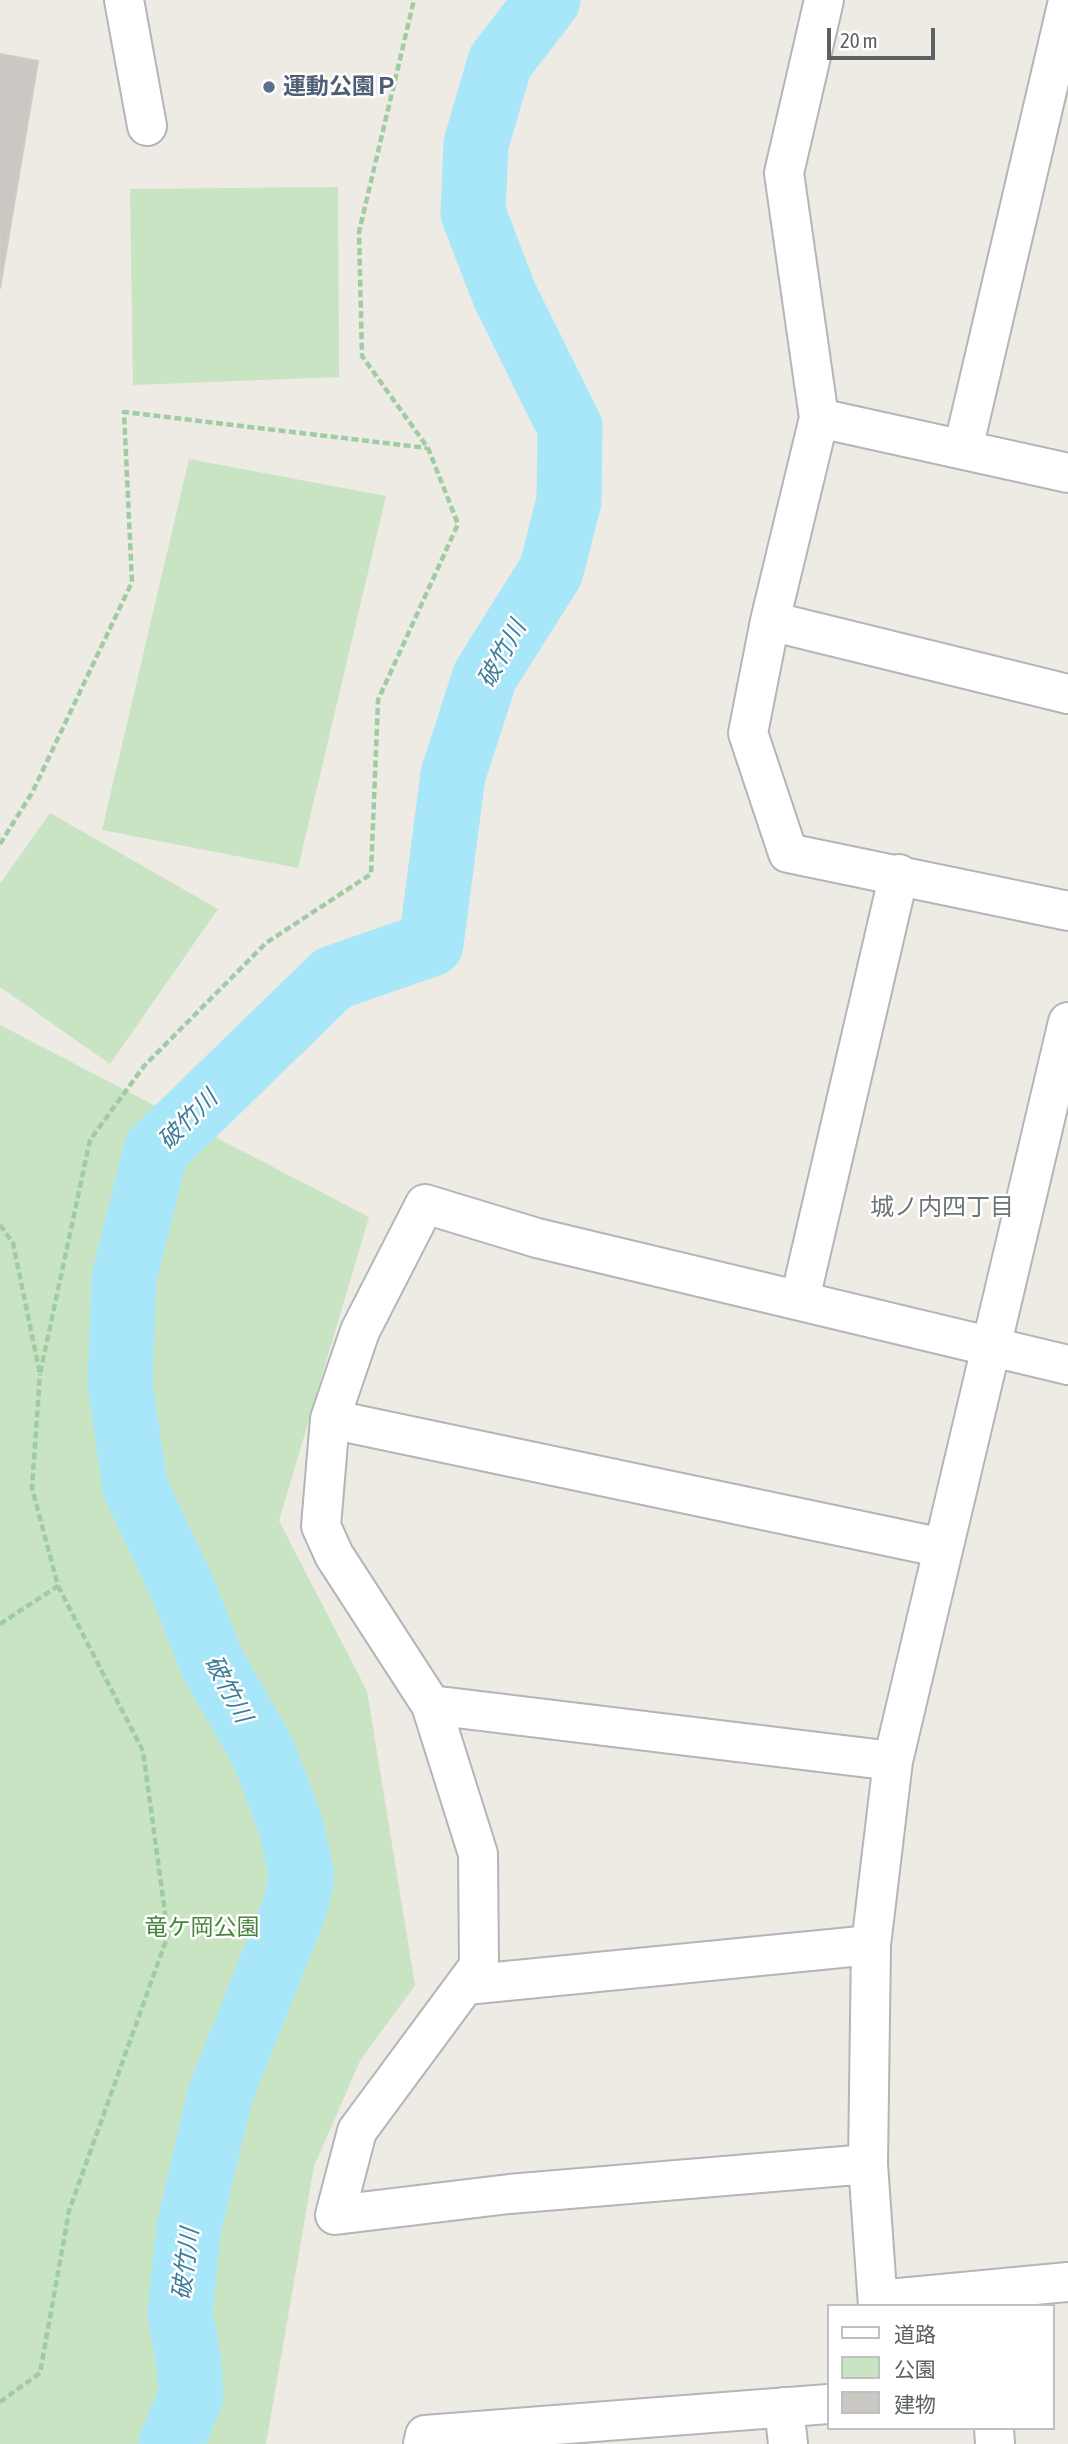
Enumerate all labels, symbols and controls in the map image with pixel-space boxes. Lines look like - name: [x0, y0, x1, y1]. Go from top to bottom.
- scale bar: [830, 14, 939, 58]
- text: 20 m: [840, 28, 878, 52]
- place label: 運動公園Ｐ: [283, 73, 398, 101]
- marker: 運動公園Ｐ: [261, 79, 277, 95]
- water label: 破竹川: [472, 616, 532, 692]
- water label: 破竹川: [152, 1084, 224, 1156]
- district label: 城ノ内四丁目: [870, 1193, 1014, 1221]
- water label: 破竹川: [198, 1650, 258, 1728]
- park label: 竜ケ岡公園: [145, 1914, 259, 1942]
- water label: 破竹川: [167, 2227, 205, 2301]
- legend: [827, 2304, 1054, 2430]
- text: 道路: [894, 2322, 936, 2346]
- text: 公園: [894, 2357, 936, 2381]
- text: 建物: [894, 2392, 936, 2416]

